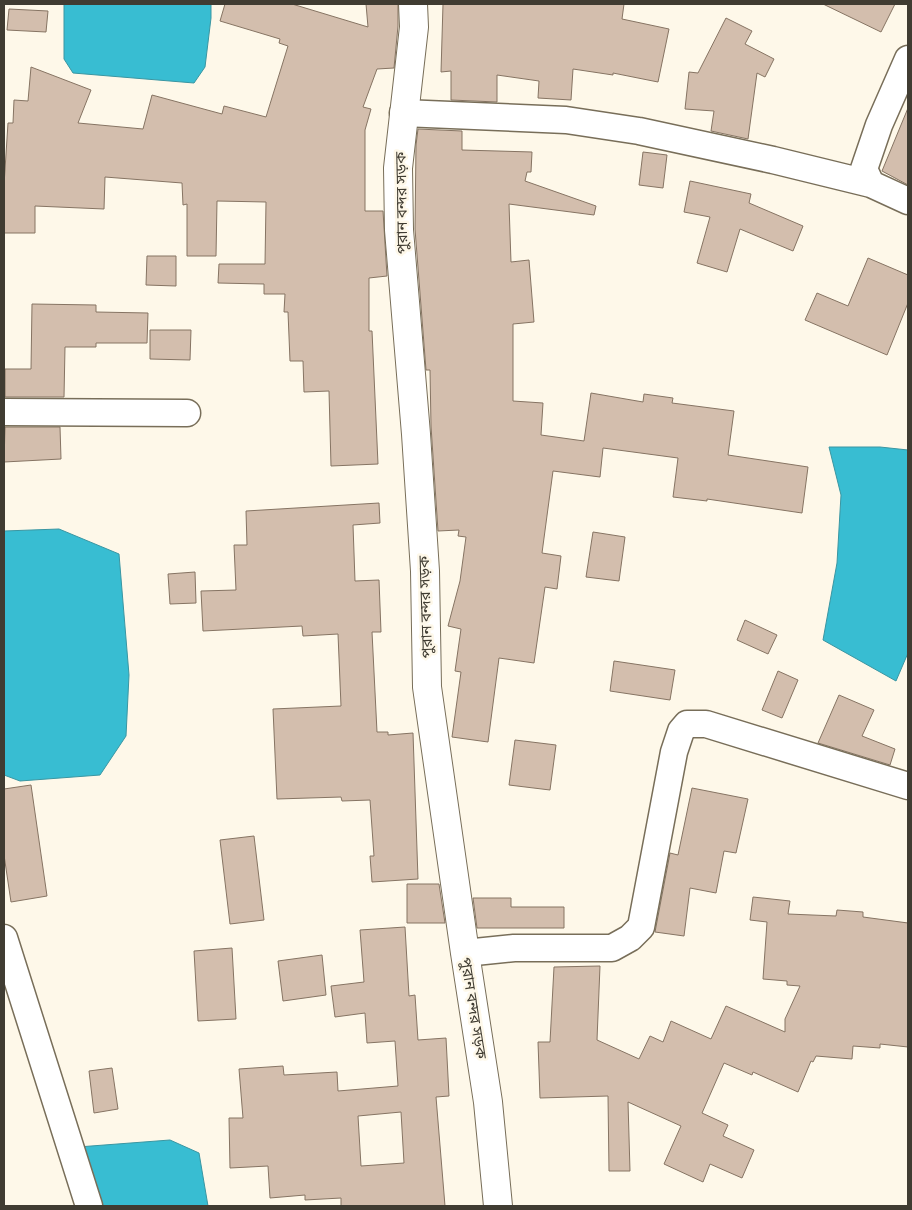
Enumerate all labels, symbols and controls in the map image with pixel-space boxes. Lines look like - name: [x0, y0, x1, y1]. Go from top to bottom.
- street label: পুরান বন্দর সড়ক: [392, 151, 411, 254]
- street label: পুরান বন্দর সড়ক: [415, 555, 436, 658]
- street label: পুরান বন্দর সড়ক: [457, 956, 491, 1061]

